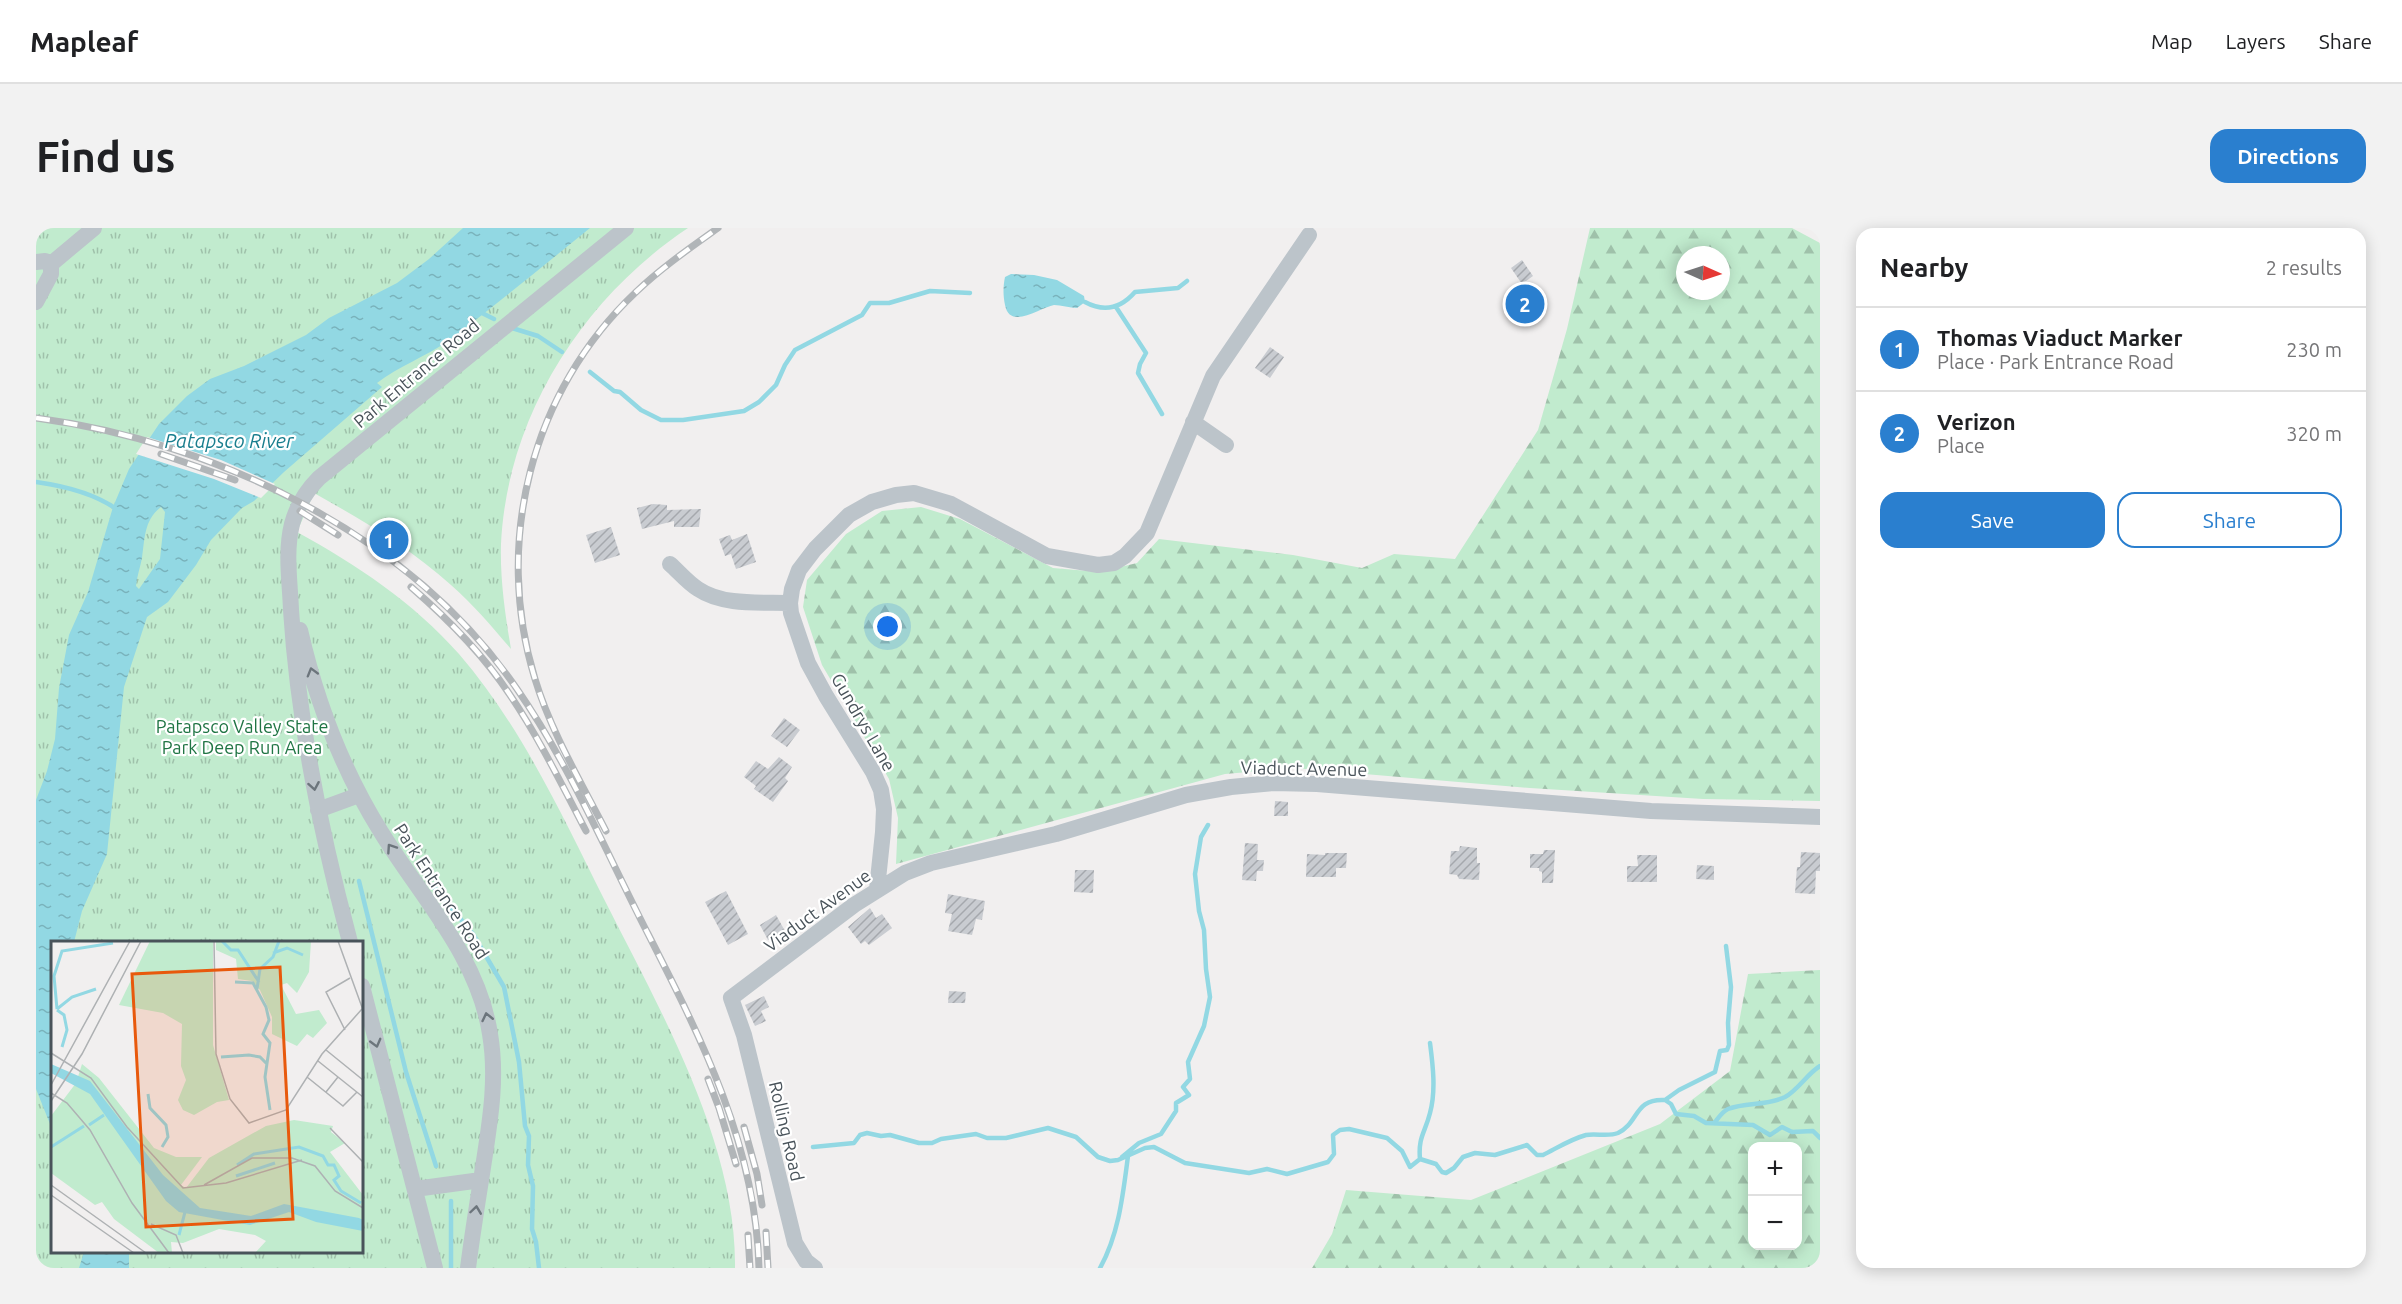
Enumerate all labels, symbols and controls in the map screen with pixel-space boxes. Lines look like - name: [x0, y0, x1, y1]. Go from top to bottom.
- text: Mapleaf: [30, 26, 138, 57]
- text: Map: [2151, 29, 2192, 53]
- text: Layers: [2225, 29, 2286, 53]
- text: Share: [2319, 29, 2372, 53]
- button: Directions: [2210, 129, 2366, 183]
- text: Find us: [36, 133, 175, 180]
- north arrow: [1676, 246, 1730, 300]
- text: Nearby: [1880, 253, 1968, 282]
- text: 2 results: [2266, 256, 2342, 279]
- pin: 2: [1506, 282, 1544, 326]
- street label: Park Entrance Road: [349, 315, 483, 431]
- text: Thomas Viaduct Marker: [1937, 325, 2183, 350]
- text: 1: [1894, 338, 1905, 361]
- text: 230 m: [2286, 338, 2342, 361]
- text: Place · Park Entrance Road: [1937, 350, 2174, 373]
- text: Verizon: [1937, 409, 2016, 434]
- text: 2: [1894, 422, 1905, 445]
- text: 320 m: [2286, 422, 2342, 445]
- water label: Patapsco River: [164, 429, 295, 452]
- text: Place: [1937, 434, 1985, 457]
- button: Save: [1880, 492, 2105, 548]
- button: Share: [2117, 492, 2342, 548]
- pin: 1: [370, 518, 408, 562]
- your location: [873, 612, 902, 641]
- one-way arrow: [306, 667, 319, 677]
- street label: Gundrys Lane: [828, 670, 900, 774]
- park label: Patapsco Valley State Park Deep Run Area: [156, 716, 328, 757]
- street label: Viaduct Avenue: [1241, 757, 1367, 779]
- one-way arrow: [307, 781, 320, 791]
- street label: Park Entrance Road: [391, 819, 493, 963]
- one-way arrow: [388, 844, 399, 855]
- street label: Viaduct Avenue: [760, 865, 874, 955]
- inset map: [51, 941, 363, 1253]
- one-way arrow: [481, 1012, 494, 1022]
- one-way arrow: [369, 1038, 382, 1048]
- street label: Rolling Road: [766, 1079, 808, 1183]
- map controls: [1748, 1142, 1802, 1250]
- button: +: [1748, 1142, 1802, 1196]
- button: −: [1748, 1196, 1802, 1250]
- one-way arrow: [470, 1206, 482, 1215]

